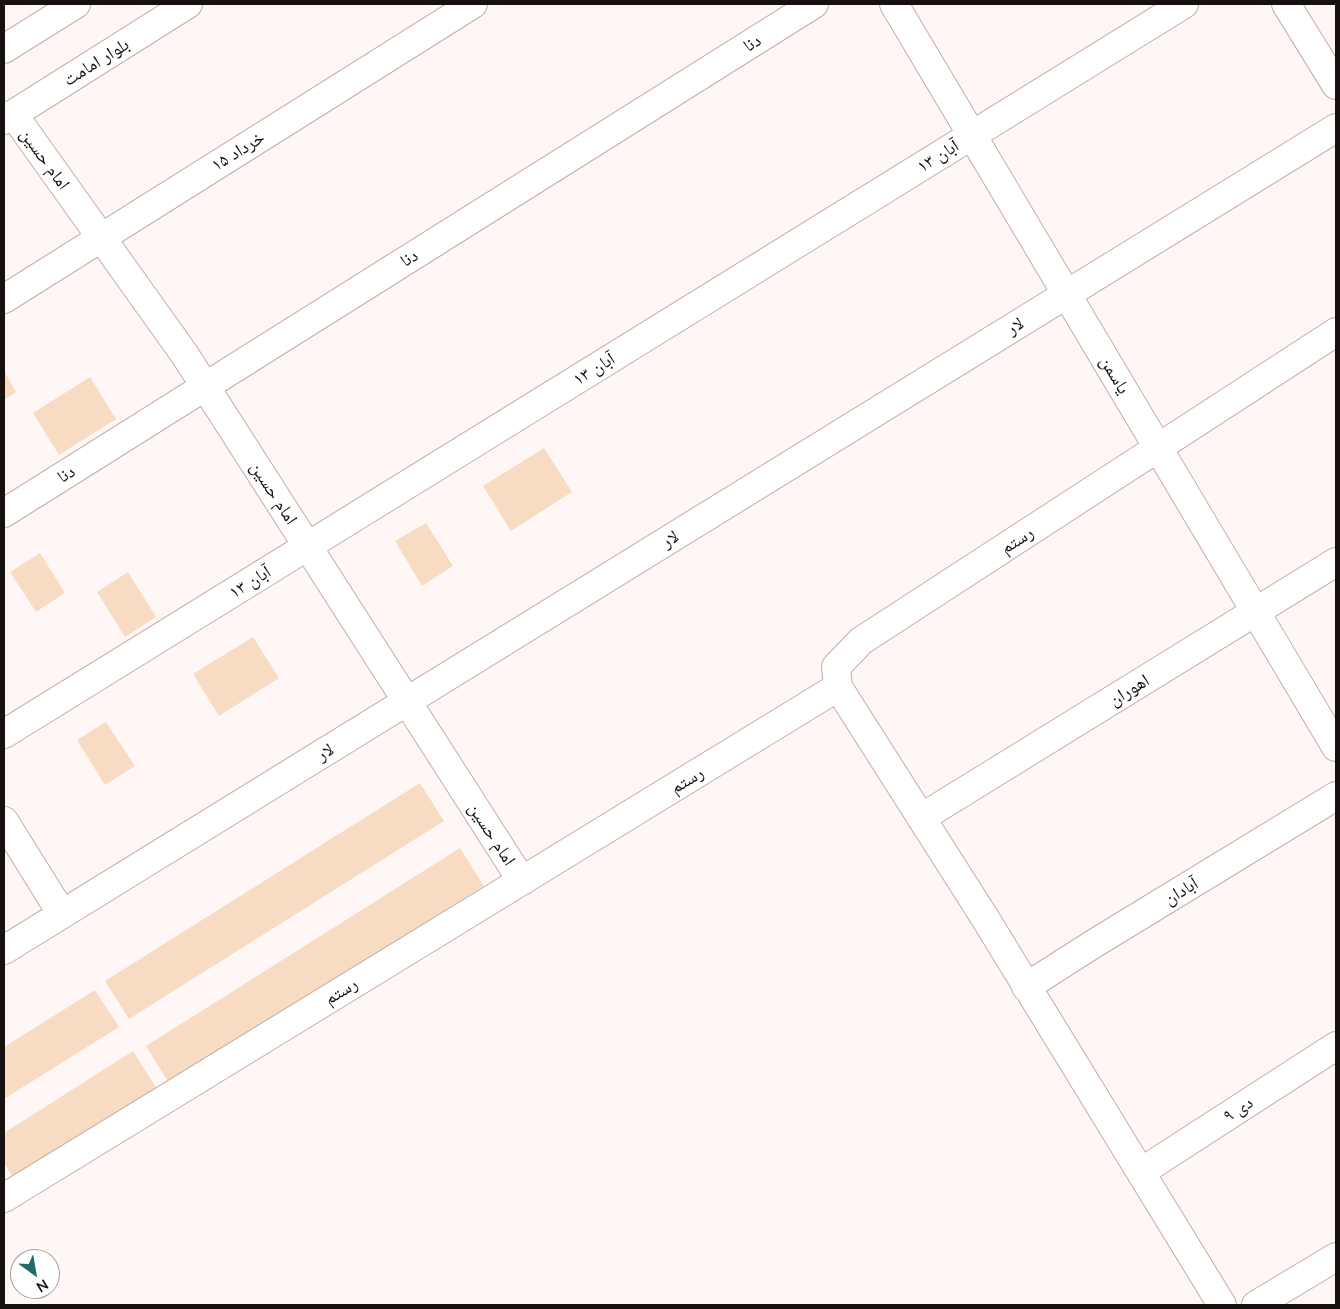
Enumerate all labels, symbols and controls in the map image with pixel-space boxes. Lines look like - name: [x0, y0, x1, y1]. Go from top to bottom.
- street label: دنا: [739, 29, 765, 57]
- street label: بلوار امامت: [59, 33, 133, 91]
- street label: امام حسین: [15, 124, 75, 194]
- street label: ۱۵ خرداد: [207, 126, 269, 176]
- street label: ۱۳ آبان: [913, 135, 963, 177]
- street label: دنا: [396, 244, 422, 272]
- street label: لار: [1002, 313, 1028, 339]
- street label: ۱۳ آبان: [569, 348, 619, 390]
- street label: یاسمن: [1095, 352, 1135, 398]
- street label: امام حسین: [246, 457, 302, 529]
- street label: دنا: [53, 460, 79, 488]
- street label: رستم: [997, 521, 1037, 559]
- street label: لار: [657, 526, 683, 552]
- street label: ۱۳ آبان: [225, 561, 275, 603]
- street label: اهوران: [1105, 669, 1153, 711]
- street label: لار: [312, 739, 338, 765]
- street label: رستم: [667, 762, 707, 798]
- street label: امام حسین: [464, 798, 520, 870]
- street label: آبادان: [1160, 872, 1202, 910]
- street label: رستم: [321, 973, 361, 1009]
- street label: ۹ دی: [1219, 1091, 1257, 1127]
- north arrow: [10, 1249, 60, 1299]
- text: N: [34, 1276, 52, 1296]

